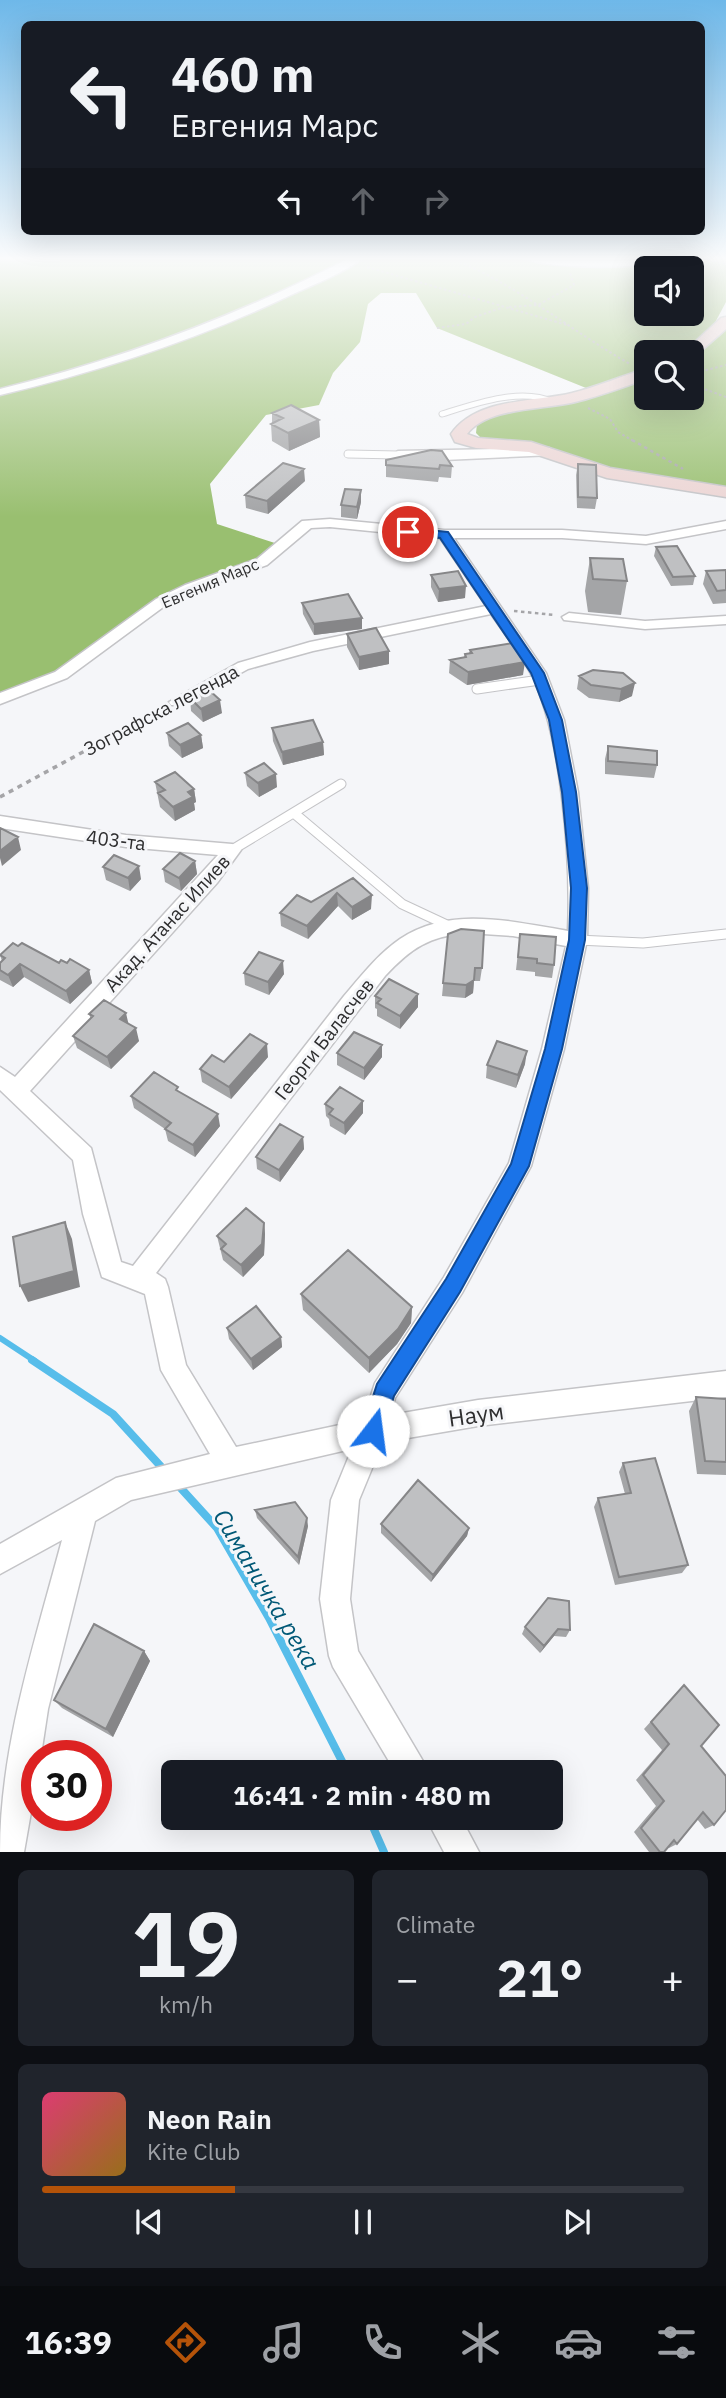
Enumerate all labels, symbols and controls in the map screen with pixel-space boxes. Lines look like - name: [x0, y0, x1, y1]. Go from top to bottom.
- text: 460 m: [171, 42, 315, 105]
- icon: left: [56, 49, 147, 140]
- text: Евгения Марс: [171, 104, 378, 146]
- icon: left: [271, 182, 309, 220]
- icon: ahead: [344, 182, 382, 220]
- icon: right: [417, 182, 455, 220]
- map controls: [634, 256, 704, 410]
- button: sound: [634, 256, 704, 326]
- button: search: [634, 340, 704, 410]
- pin: [378, 502, 438, 562]
- icon: arrive: [389, 513, 427, 551]
- street label: Евгения Марс: [158, 554, 262, 612]
- street label: Зографска легенда: [79, 659, 243, 761]
- street label: 403-та: [85, 824, 147, 856]
- street label: Акад. Атанас Илиев: [99, 849, 235, 997]
- street label: Георги Баласчев: [269, 973, 379, 1105]
- position arrow: [336, 1394, 410, 1468]
- street label: Наум: [446, 1395, 506, 1433]
- water label: Симаничка река: [206, 1503, 328, 1675]
- speed limit sign: 30: [21, 1740, 112, 1831]
- text: 16:41 · 2 min · 480 m: [233, 1778, 491, 1812]
- text: 19: [131, 1884, 241, 2002]
- text: Climate: [396, 1909, 475, 1939]
- text: 21°: [497, 1944, 583, 2011]
- text: −: [396, 1954, 419, 2003]
- text: +: [661, 1954, 684, 2003]
- text: km/h: [159, 1989, 213, 2019]
- text: Neon Rain: [147, 2102, 272, 2136]
- text: Kite Club: [147, 2136, 240, 2166]
- icon: previous: [130, 2203, 168, 2241]
- icon: pause: [344, 2203, 382, 2241]
- icon: next: [558, 2203, 596, 2241]
- icon: directions: [161, 2318, 210, 2367]
- icon: music: [259, 2318, 308, 2367]
- icon: phone: [358, 2318, 407, 2367]
- icon: climate: [456, 2318, 505, 2367]
- icon: car: [554, 2318, 603, 2367]
- icon: filters: [652, 2318, 701, 2367]
- text: 16:39: [25, 2321, 112, 2363]

